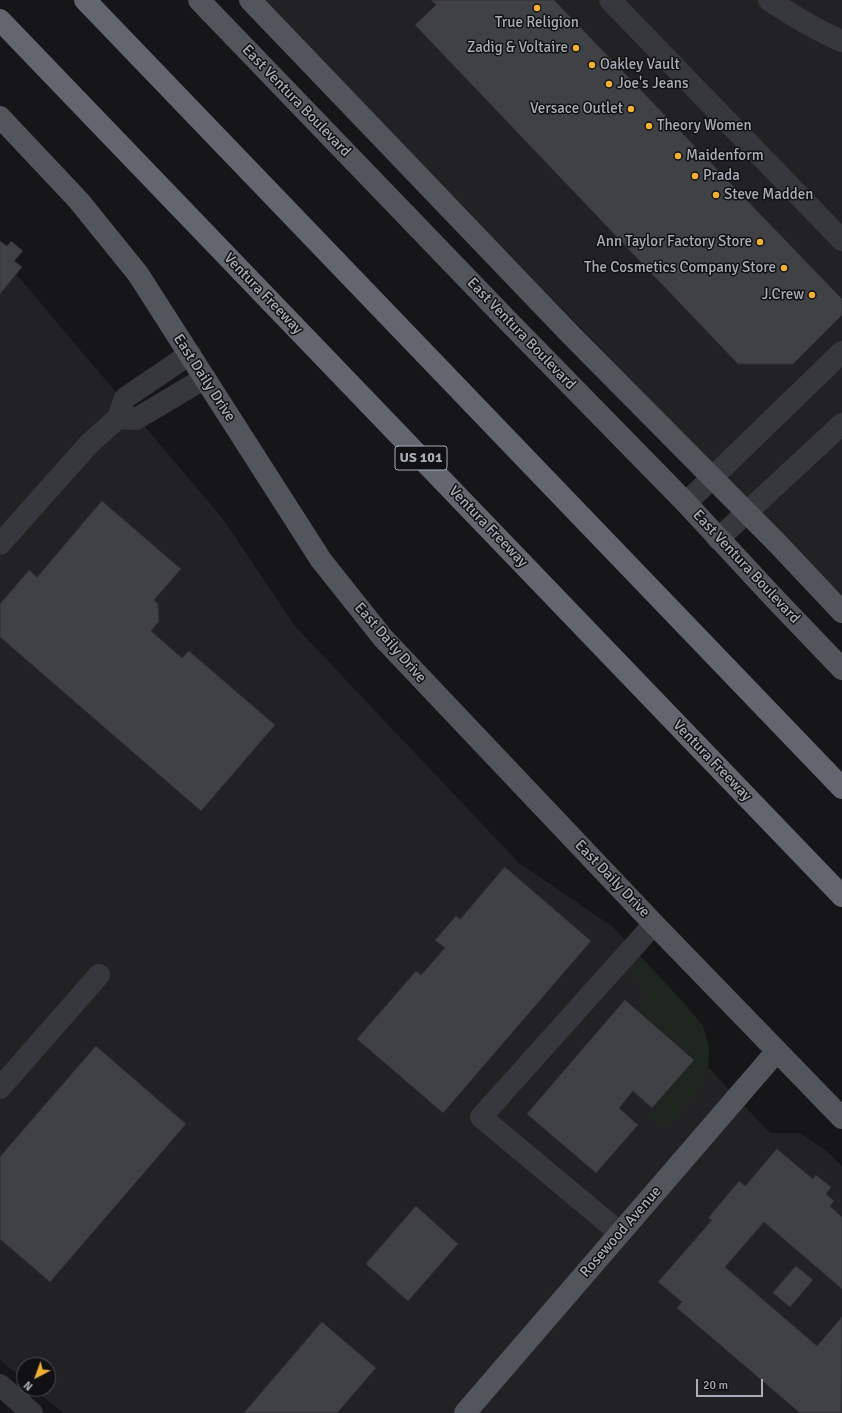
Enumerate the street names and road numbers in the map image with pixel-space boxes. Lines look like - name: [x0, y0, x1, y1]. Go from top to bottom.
- street label: East Ventura Boulevard: [238, 41, 354, 161]
- street label: Ventura Freeway: [220, 250, 306, 338]
- street label: East Ventura Boulevard: [463, 274, 579, 394]
- street label: East Daily Drive: [169, 331, 239, 425]
- road number: US 101: [395, 446, 447, 470]
- street label: Ventura Freeway: [445, 483, 531, 571]
- street label: East Ventura Boulevard: [689, 506, 803, 628]
- street label: East Daily Drive: [350, 599, 430, 687]
- street label: Ventura Freeway: [669, 717, 755, 805]
- street label: East Daily Drive: [571, 837, 653, 921]
- street label: Rosewood Avenue: [577, 1183, 665, 1281]

